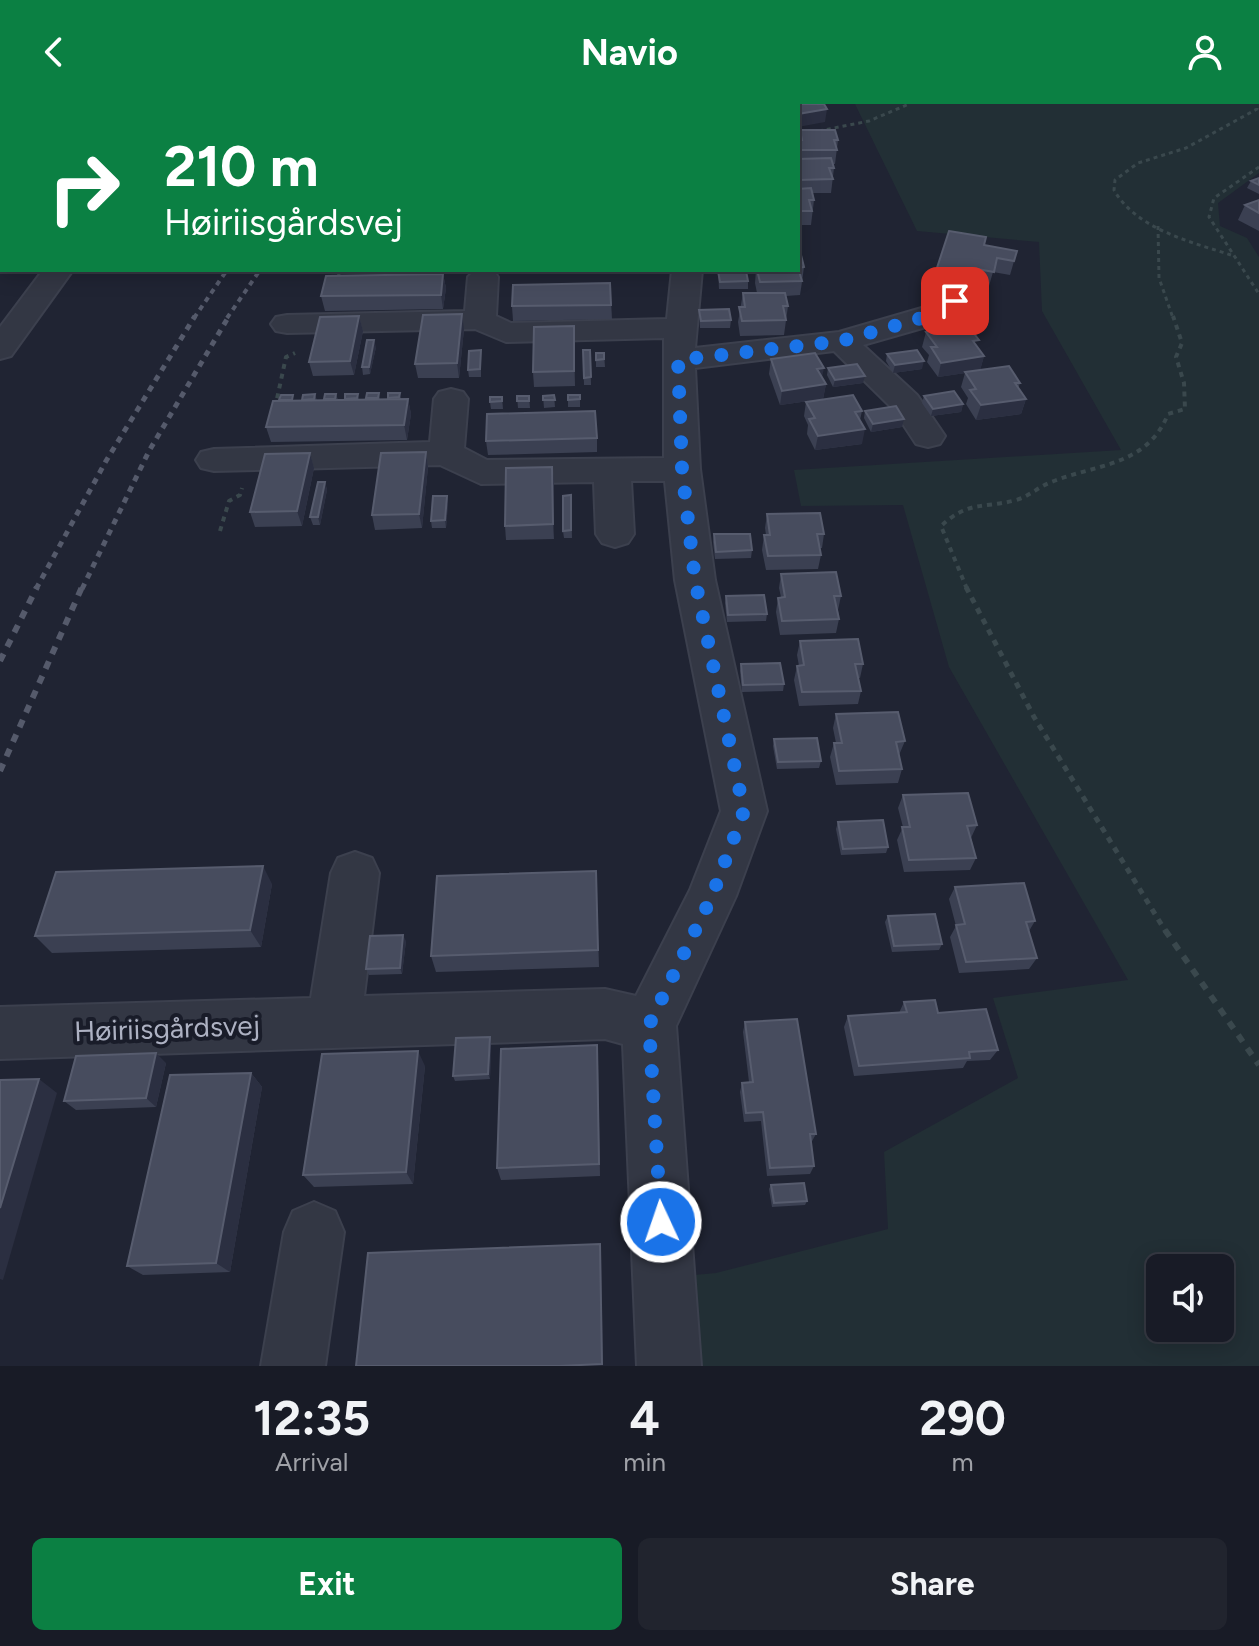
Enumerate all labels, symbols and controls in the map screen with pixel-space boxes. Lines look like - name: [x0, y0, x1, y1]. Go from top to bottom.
- icon: back: [32, 30, 76, 74]
- icon: person: [1183, 30, 1227, 74]
- text: Navio: [581, 31, 678, 74]
- text: 210 m: [164, 133, 319, 200]
- icon: right: [32, 136, 136, 240]
- text: Høiriisgårdsvej: [164, 201, 403, 244]
- pin: [921, 267, 989, 335]
- icon: arrive: [933, 279, 977, 323]
- street label: Høiriisgårdsvej: [74, 1008, 260, 1048]
- position arrow: [619, 1180, 703, 1264]
- map controls: [1146, 1254, 1234, 1342]
- button: sound: [1146, 1254, 1234, 1342]
- text: 12:35: [253, 1389, 370, 1447]
- text: 4: [629, 1389, 660, 1447]
- text: 290: [919, 1389, 1006, 1447]
- text: Arrival: [275, 1446, 348, 1478]
- text: min: [623, 1446, 666, 1478]
- text: m: [951, 1446, 974, 1478]
- button: Exit: [32, 1538, 622, 1630]
- button: Share: [638, 1538, 1227, 1630]

